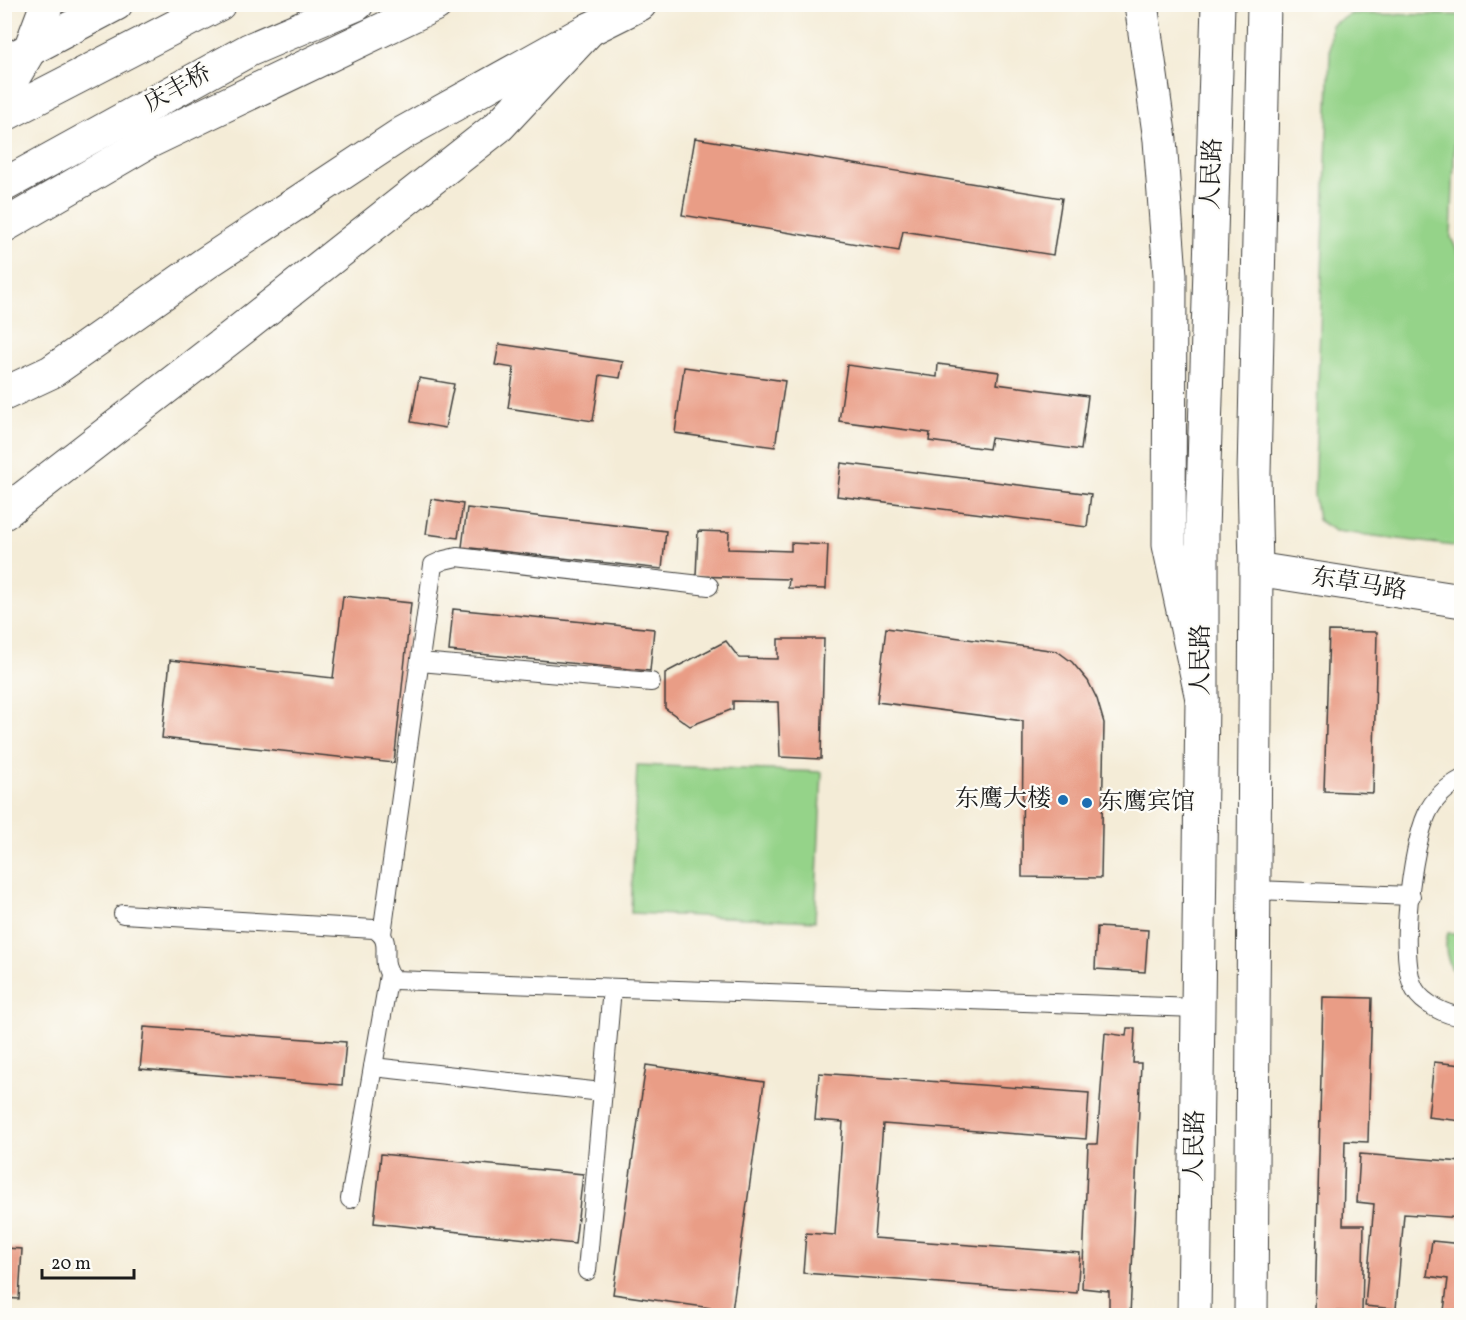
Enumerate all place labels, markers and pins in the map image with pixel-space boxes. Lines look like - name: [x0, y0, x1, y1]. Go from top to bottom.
- place label: 东鹰大楼: [955, 783, 1051, 817]
- place label: 东鹰宾馆: [1099, 786, 1195, 820]
- marker: 东鹰大楼: [1056, 793, 1070, 807]
- marker: 东鹰宾馆: [1080, 796, 1094, 810]

